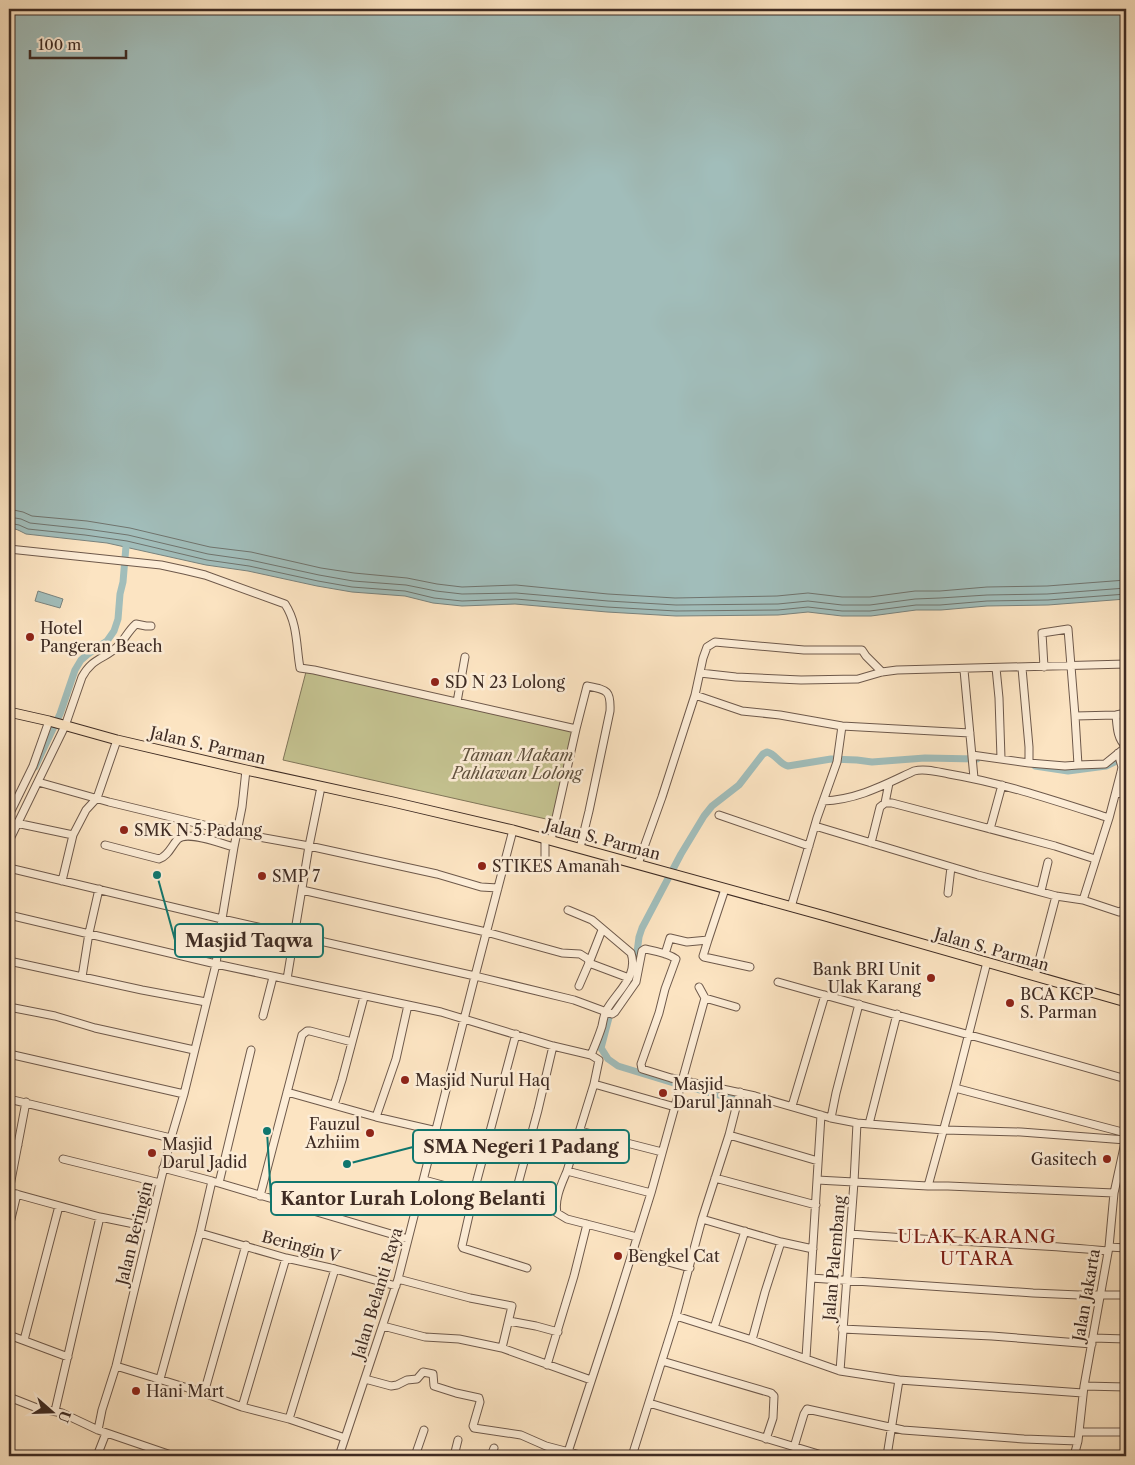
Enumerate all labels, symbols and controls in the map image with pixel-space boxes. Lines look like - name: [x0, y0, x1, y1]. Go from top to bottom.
- scale bar: [30, 28, 126, 60]
- text: 100 m: [38, 35, 81, 54]
- place label: Hotel Pangeran Beach: [40, 618, 163, 656]
- marker: Hotel Pangeran Beach: [24, 631, 36, 643]
- place label: SD N 23 Lolong: [445, 672, 565, 692]
- marker: SD N 23 Lolong: [429, 676, 441, 688]
- street label: Jalan S. Parman: [145, 721, 268, 768]
- park label: Taman Makam Pahlawan Lolong: [450, 745, 584, 783]
- street label: Jalan S. Parman: [540, 813, 663, 864]
- place label: SMK N 5 Padang: [134, 820, 262, 840]
- marker: SMK N 5 Padang: [118, 824, 130, 836]
- place label: STIKES Amanah: [492, 856, 620, 876]
- marker: STIKES Amanah: [476, 860, 488, 872]
- place label: SMP 7: [272, 866, 320, 886]
- marker: SMP 7: [256, 870, 268, 882]
- street label: Jalan S. Parman: [930, 922, 1052, 975]
- callout: Masjid Taqwa: [175, 924, 323, 957]
- text: Masjid Taqwa: [185, 930, 314, 952]
- place label: Bank BRI Unit Ulak Karang: [813, 959, 922, 997]
- marker: Bank BRI Unit Ulak Karang: [925, 972, 937, 984]
- place label: BCA KCP S. Parman: [1020, 984, 1097, 1022]
- marker: BCA KCP S. Parman: [1004, 997, 1016, 1009]
- place label: Masjid Nurul Haq: [415, 1070, 550, 1090]
- marker: Masjid Nurul Haq: [399, 1074, 411, 1086]
- place label: Masjid Darul Jannah: [673, 1074, 772, 1112]
- marker: Masjid Darul Jannah: [657, 1087, 669, 1099]
- place label: Fauzul Azhiim: [304, 1114, 360, 1152]
- marker: Fauzul Azhiim: [364, 1127, 376, 1139]
- callout: SMA Negeri 1 Padang: [413, 1130, 629, 1163]
- place label: Masjid Darul Jadid: [162, 1134, 248, 1172]
- text: SMA Negeri 1 Padang: [423, 1136, 619, 1158]
- marker: Masjid Darul Jadid: [146, 1147, 158, 1159]
- place label: Gasitech: [1031, 1149, 1097, 1169]
- marker: Gasitech: [1101, 1153, 1113, 1165]
- street label: Jalan Beringin: [111, 1179, 157, 1290]
- callout: Kantor Lurah Lolong Belanti: [271, 1182, 556, 1215]
- text: Kantor Lurah Lolong Belanti: [281, 1188, 546, 1210]
- street label: Jalan Palembang: [818, 1194, 849, 1324]
- street label: Jalan Belanti Raya: [347, 1224, 407, 1364]
- district label: ULAK KARANG UTARA: [897, 1225, 1057, 1270]
- street label: Beringin V: [260, 1226, 343, 1266]
- place label: Bengkel Cat: [628, 1246, 720, 1266]
- street label: Jalan Jakarta: [1068, 1247, 1104, 1346]
- marker: Bengkel Cat: [612, 1250, 624, 1262]
- place label: Hani Mart: [146, 1381, 224, 1401]
- marker: Hani Mart: [130, 1385, 142, 1397]
- north arrow: [28, 1388, 78, 1438]
- text: U: [54, 1408, 75, 1425]

